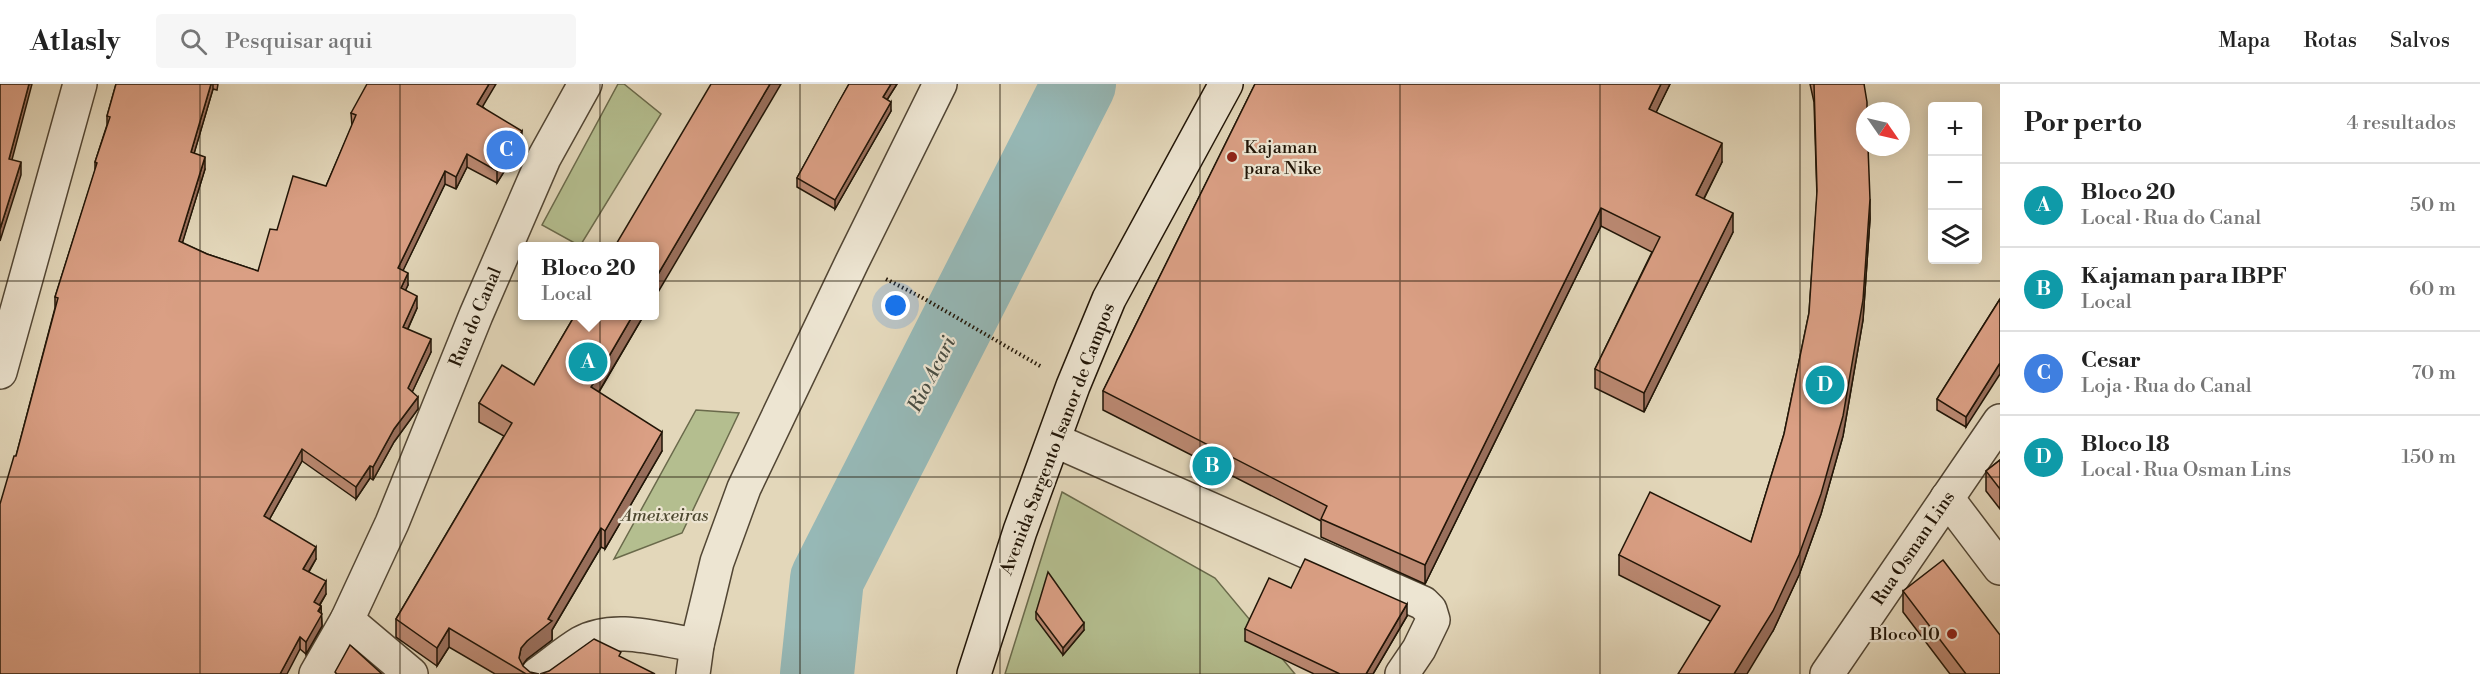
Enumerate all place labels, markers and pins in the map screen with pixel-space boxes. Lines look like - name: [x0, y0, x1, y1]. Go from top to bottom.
- pin: C: [486, 128, 526, 172]
- place label: Kajaman para Nike: [1244, 136, 1322, 180]
- marker: Kajaman para Nike: [1225, 150, 1239, 164]
- pin: A: [568, 340, 608, 384]
- pin: D: [1806, 362, 1844, 408]
- pin: B: [1192, 444, 1232, 488]
- place label: Bloco 10: [1869, 623, 1940, 646]
- marker: Bloco 10: [1945, 627, 1959, 641]

